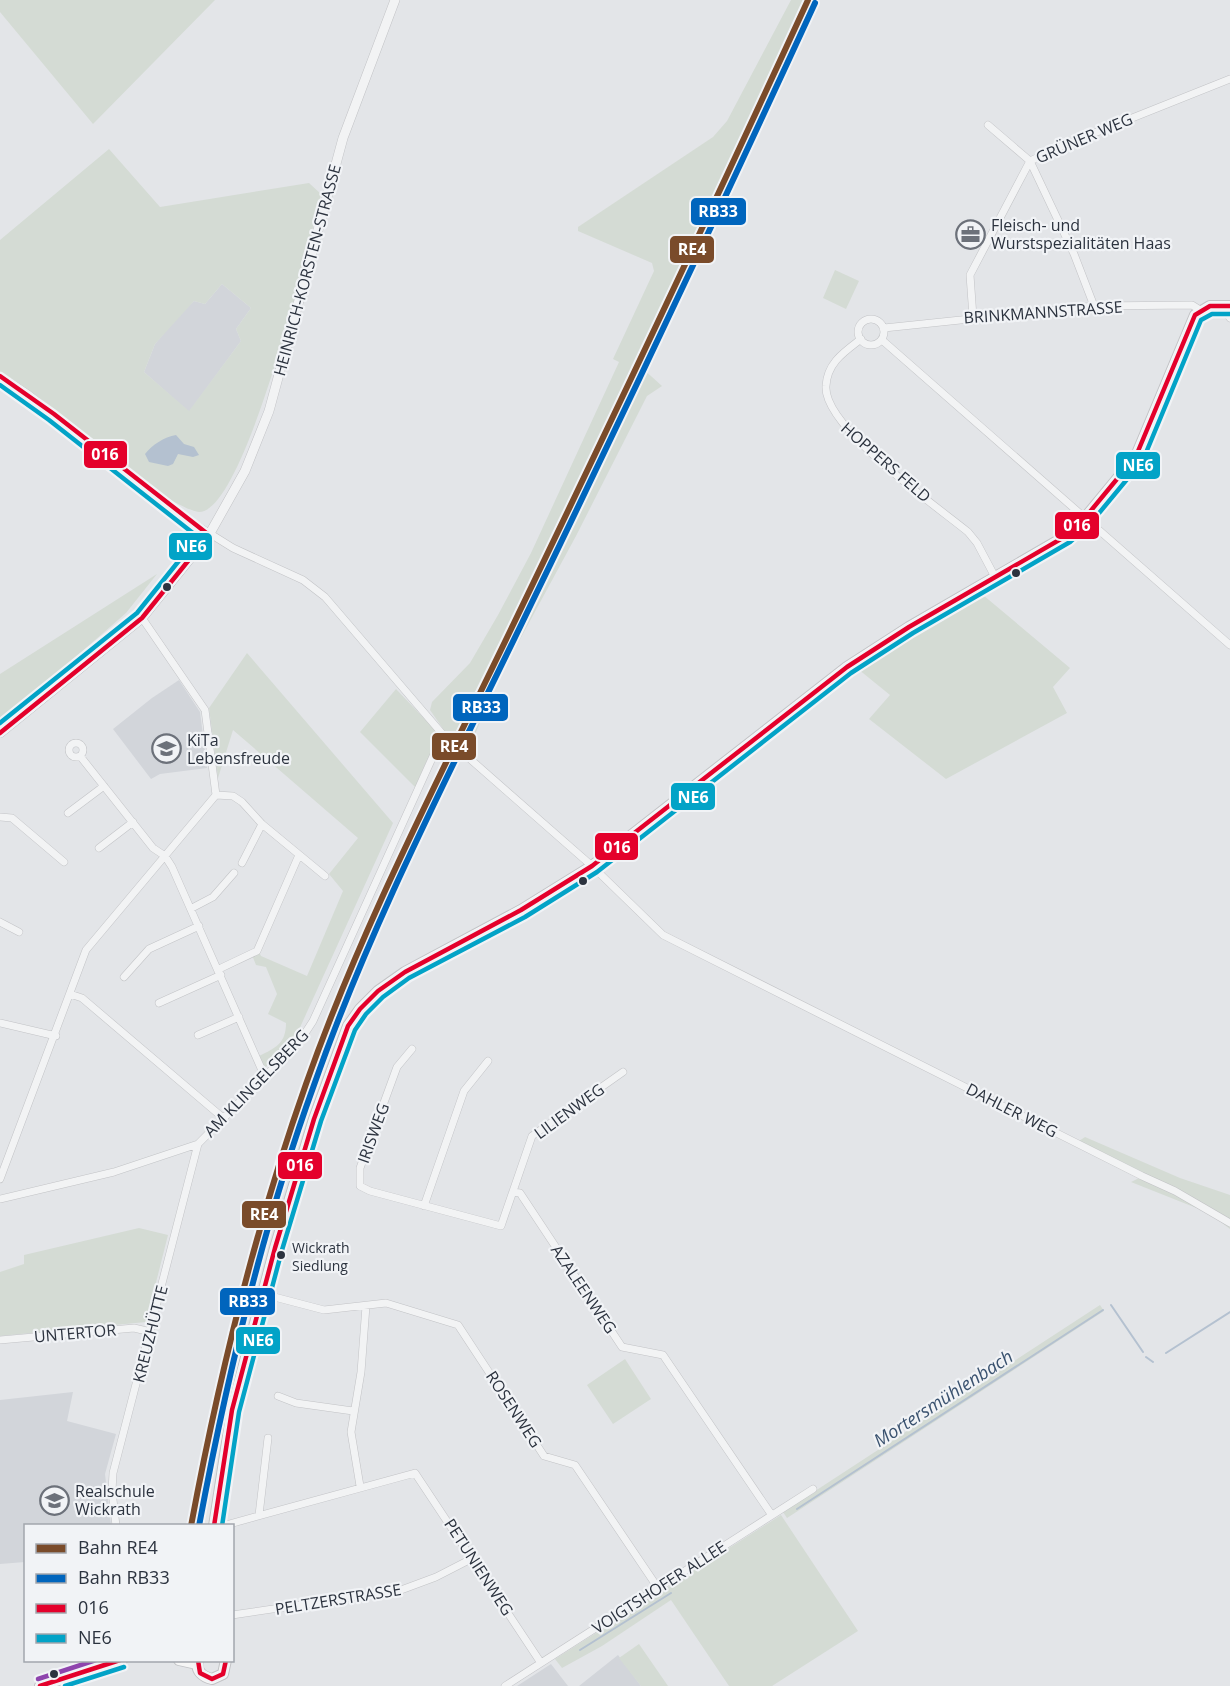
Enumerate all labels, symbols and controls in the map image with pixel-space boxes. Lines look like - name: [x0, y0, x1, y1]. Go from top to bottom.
- street label: GRÜNER WEG: [1032, 108, 1136, 168]
- street label: HEINRICH-KORSTEN-STRASSE: [268, 162, 346, 378]
- line badge: RB33: [690, 197, 747, 226]
- text: RB33: [698, 200, 738, 222]
- place label: Fleisch- und Wurstspezialitäten Haas: [991, 214, 1171, 254]
- office icon: Fleisch- und Wurstspezialitäten Haas: [954, 218, 986, 250]
- line badge: RE4: [669, 235, 715, 264]
- text: RE4: [678, 238, 706, 260]
- street label: BRINKMANNSTRASSE: [963, 295, 1123, 329]
- street label: HOPPERS FELD: [836, 417, 936, 507]
- line badge: 016: [83, 440, 128, 469]
- text: 016: [91, 443, 119, 465]
- line badge: NE6: [1115, 451, 1161, 480]
- text: NE6: [1122, 454, 1154, 476]
- line badge: 016: [1054, 511, 1100, 540]
- text: 016: [1063, 514, 1091, 536]
- line badge: NE6: [168, 532, 213, 561]
- text: NE6: [175, 535, 207, 557]
- unlabelled marker: [1010, 567, 1022, 579]
- unlabelled marker: [161, 581, 173, 593]
- line badge: RB33: [452, 693, 509, 722]
- text: RB33: [461, 696, 501, 718]
- place label: KiTa Lebensfreude: [187, 729, 290, 769]
- line badge: RE4: [431, 732, 477, 761]
- school or university icon: KiTa Lebensfreude: [150, 733, 182, 765]
- text: RE4: [440, 735, 468, 757]
- line badge: NE6: [670, 782, 716, 811]
- text: NE6: [677, 786, 709, 808]
- line badge: 016: [594, 832, 639, 861]
- text: 016: [603, 836, 631, 858]
- unlabelled marker: [577, 875, 589, 887]
- street label: AM KLINGELSBERG: [199, 1024, 313, 1142]
- street label: DAHLER WEG: [962, 1077, 1062, 1143]
- street label: LILIENWEG: [529, 1078, 609, 1144]
- street label: IRISWEG: [352, 1100, 394, 1166]
- line badge: 016: [277, 1151, 323, 1180]
- text: 016: [286, 1154, 314, 1176]
- line badge: RE4: [241, 1200, 287, 1229]
- text: RE4: [250, 1203, 278, 1225]
- place label: Wickrath Siedlung: [292, 1238, 350, 1275]
- street label: AZALEENWEG: [546, 1240, 622, 1338]
- marker: Wickrath Siedlung: [275, 1249, 287, 1261]
- street label: KREUZHÜTTE: [127, 1283, 173, 1385]
- line badge: RB33: [219, 1287, 276, 1316]
- text: RB33: [228, 1290, 268, 1312]
- street label: UNTERTOR: [33, 1318, 117, 1348]
- line badge: NE6: [235, 1326, 281, 1355]
- text: NE6: [242, 1329, 274, 1351]
- water label: Mortersmühlenbach: [869, 1344, 1017, 1452]
- street label: ROSENWEG: [481, 1366, 547, 1452]
- place label: Realschule Wickrath: [75, 1480, 155, 1520]
- school or university icon: Realschule Wickrath: [38, 1484, 70, 1516]
- street label: PETUNIENWEG: [439, 1514, 519, 1620]
- legend: [24, 1524, 234, 1662]
- text: Bahn RE4: [78, 1535, 158, 1559]
- street label: VOIGTSHOFER ALLEE: [588, 1535, 730, 1639]
- text: Bahn RB33: [78, 1565, 170, 1589]
- street label: PELTZERSTRASSE: [273, 1578, 403, 1620]
- text: 016: [78, 1595, 109, 1619]
- text: NE6: [78, 1625, 112, 1649]
- unlabelled marker: [48, 1668, 60, 1680]

